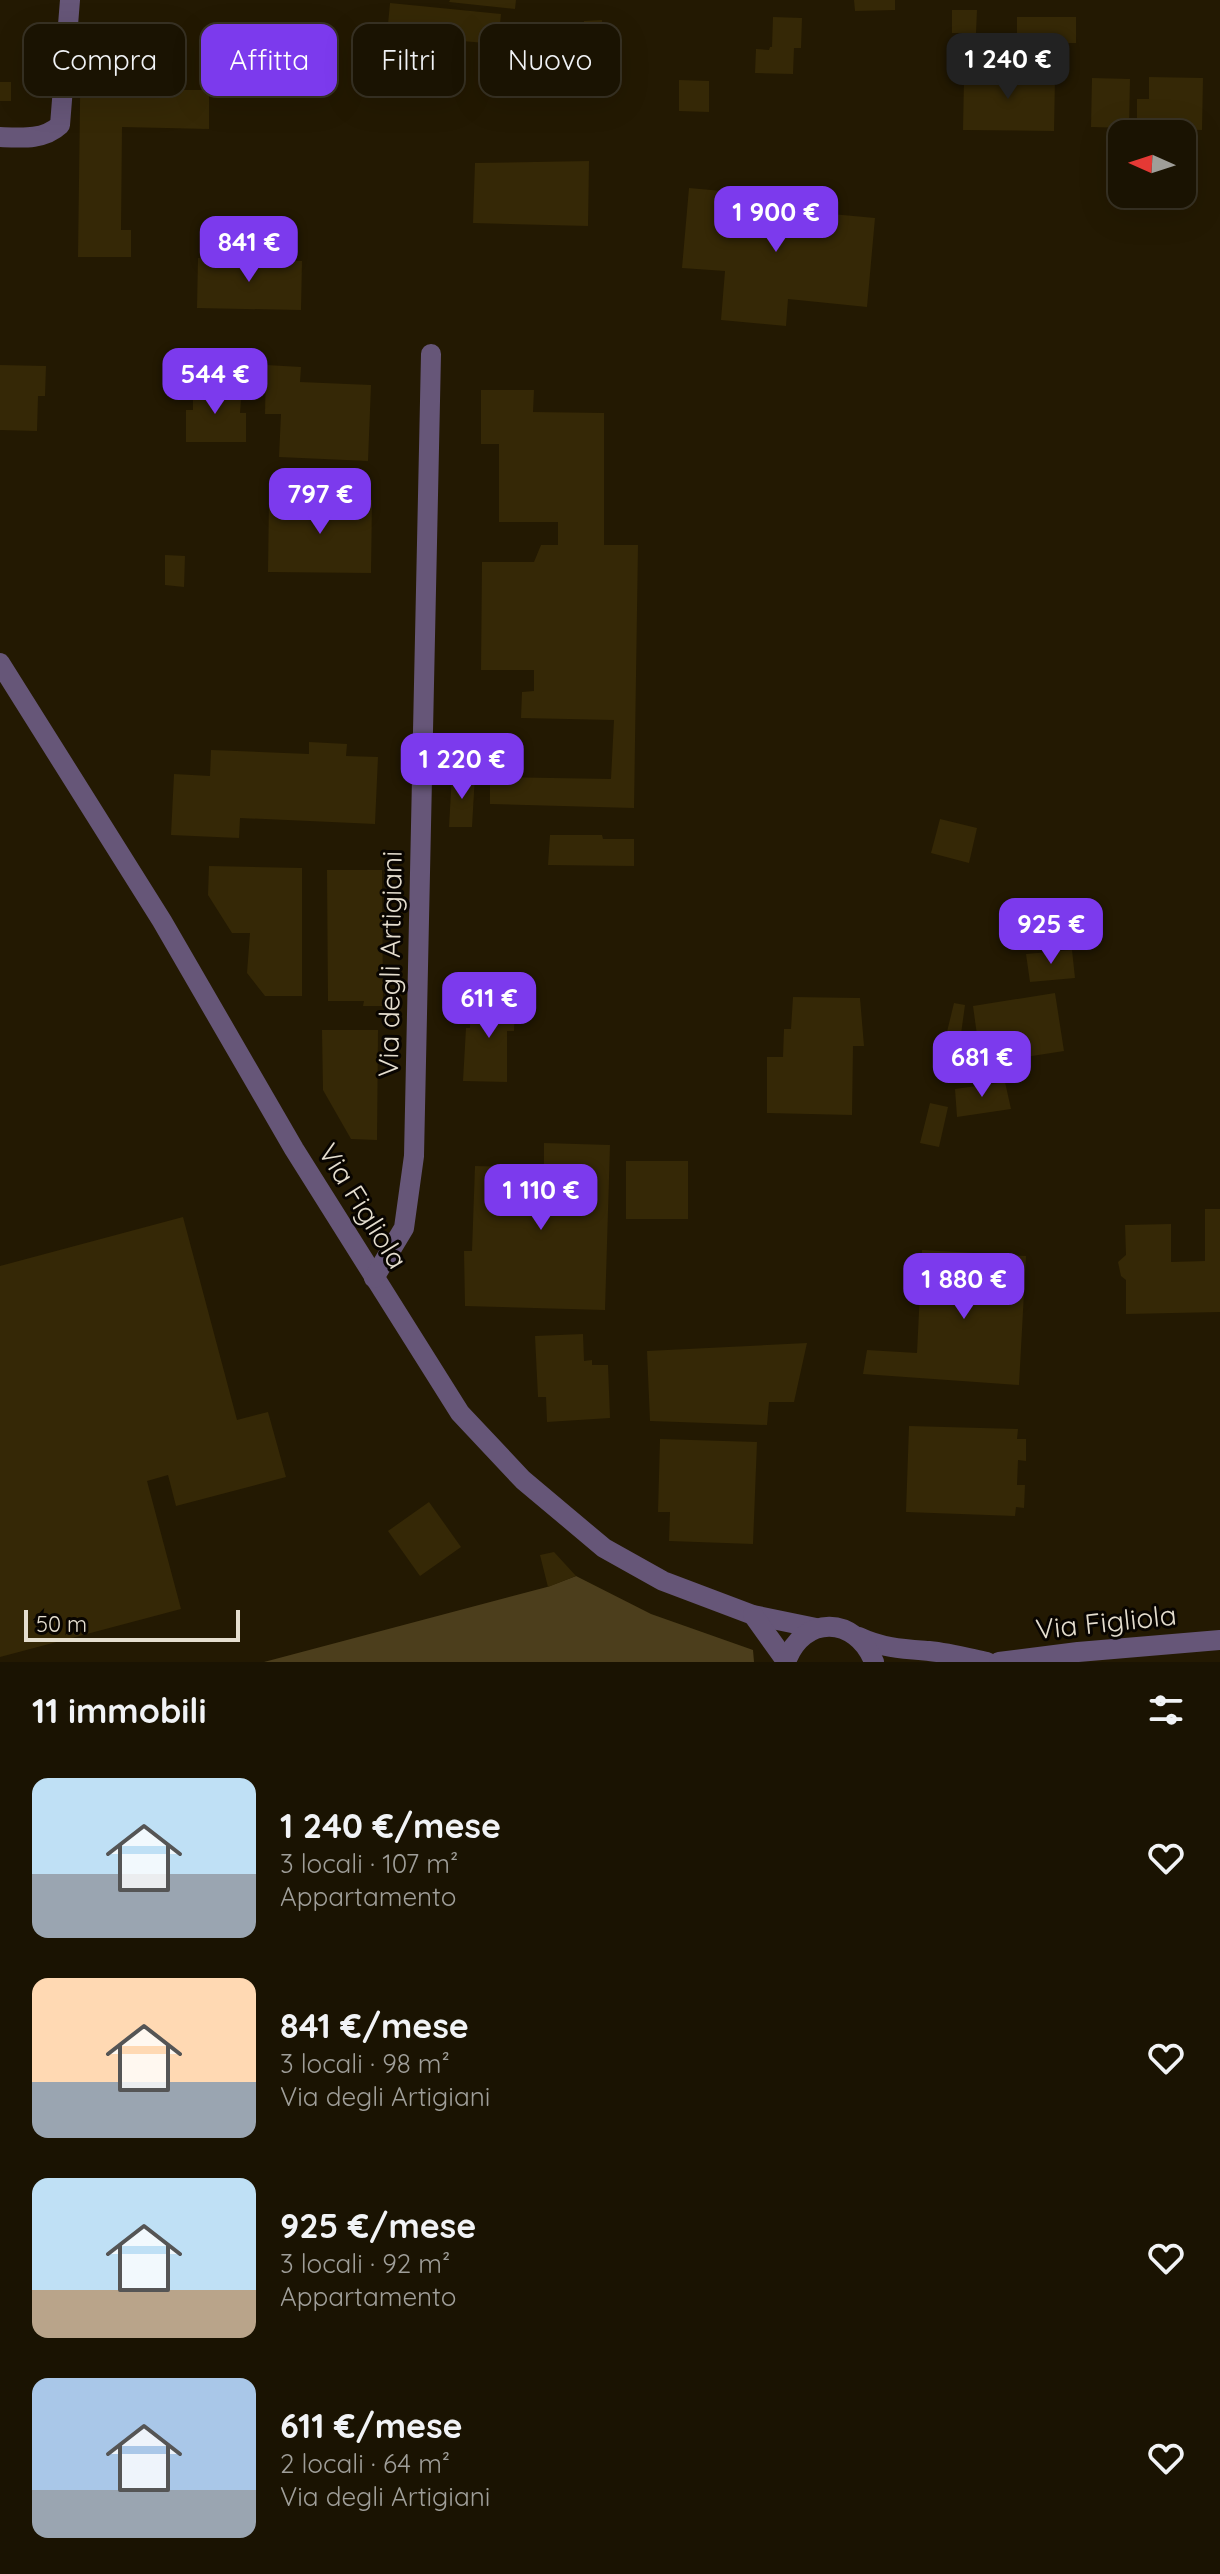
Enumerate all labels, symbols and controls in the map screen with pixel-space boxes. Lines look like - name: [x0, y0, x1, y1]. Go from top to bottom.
- chip: Compra: [24, 24, 185, 96]
- chip: Affitta: [201, 24, 337, 96]
- chip: Filtri: [353, 24, 464, 96]
- chip: Nuovo: [480, 24, 620, 96]
- pin: 1 240 €: [934, 33, 1082, 101]
- text: 1 240 €: [964, 42, 1052, 75]
- north arrow: [1108, 120, 1196, 208]
- map controls: [1108, 120, 1196, 208]
- pin: 1 900 €: [702, 186, 850, 254]
- text: 1 900 €: [732, 195, 820, 228]
- pin: 841 €: [193, 216, 305, 284]
- text: 841 €: [218, 225, 280, 258]
- pin: 544 €: [159, 348, 271, 416]
- text: 544 €: [180, 357, 250, 390]
- pin: 797 €: [264, 468, 376, 536]
- text: 797 €: [287, 477, 353, 510]
- pin: 1 220 €: [388, 733, 536, 801]
- text: 1 220 €: [419, 742, 505, 775]
- street label: Via degli Artigiani: [370, 850, 409, 1077]
- pin: 925 €: [995, 898, 1107, 966]
- text: 925 €: [1017, 907, 1085, 940]
- pin: 611 €: [433, 972, 545, 1040]
- text: 611 €: [460, 981, 518, 1014]
- pin: 681 €: [926, 1031, 1038, 1099]
- text: 681 €: [951, 1040, 1013, 1073]
- street label: Via Figliola: [311, 1137, 416, 1275]
- pin: 1 110 €: [467, 1164, 615, 1232]
- text: 1 110 €: [502, 1173, 580, 1206]
- pin: 1 880 €: [890, 1253, 1038, 1321]
- text: 1 880 €: [921, 1262, 1007, 1295]
- street label: Via Figliola: [1034, 1597, 1178, 1646]
- scale bar: [24, 1606, 240, 1642]
- text: 50 m: [36, 1610, 87, 1638]
- icon: filters: [1144, 1688, 1188, 1732]
- text: 11 immobili: [32, 1689, 207, 1732]
- text: 1 240 €/mese: [280, 1804, 501, 1847]
- icon: home: [96, 1810, 192, 1906]
- icon: heart: [1144, 1836, 1188, 1880]
- text: 3 locali · 107 m²: [280, 1847, 458, 1880]
- text: Appartamento: [280, 1880, 457, 1913]
- text: 841 €/mese: [280, 2004, 469, 2047]
- icon: home: [96, 2010, 192, 2106]
- icon: heart: [1144, 2036, 1188, 2080]
- text: 3 locali · 98 m²: [280, 2047, 450, 2080]
- text: Via degli Artigiani: [280, 2080, 490, 2113]
- text: 925 €/mese: [280, 2204, 476, 2247]
- icon: home: [96, 2210, 192, 2306]
- icon: heart: [1144, 2236, 1188, 2280]
- text: 3 locali · 92 m²: [280, 2247, 450, 2280]
- text: Appartamento: [280, 2280, 457, 2313]
- text: 611 €/mese: [280, 2404, 463, 2447]
- icon: home: [96, 2410, 192, 2506]
- icon: heart: [1144, 2436, 1188, 2480]
- text: 2 locali · 64 m²: [280, 2447, 450, 2480]
- text: Via degli Artigiani: [280, 2480, 490, 2513]

